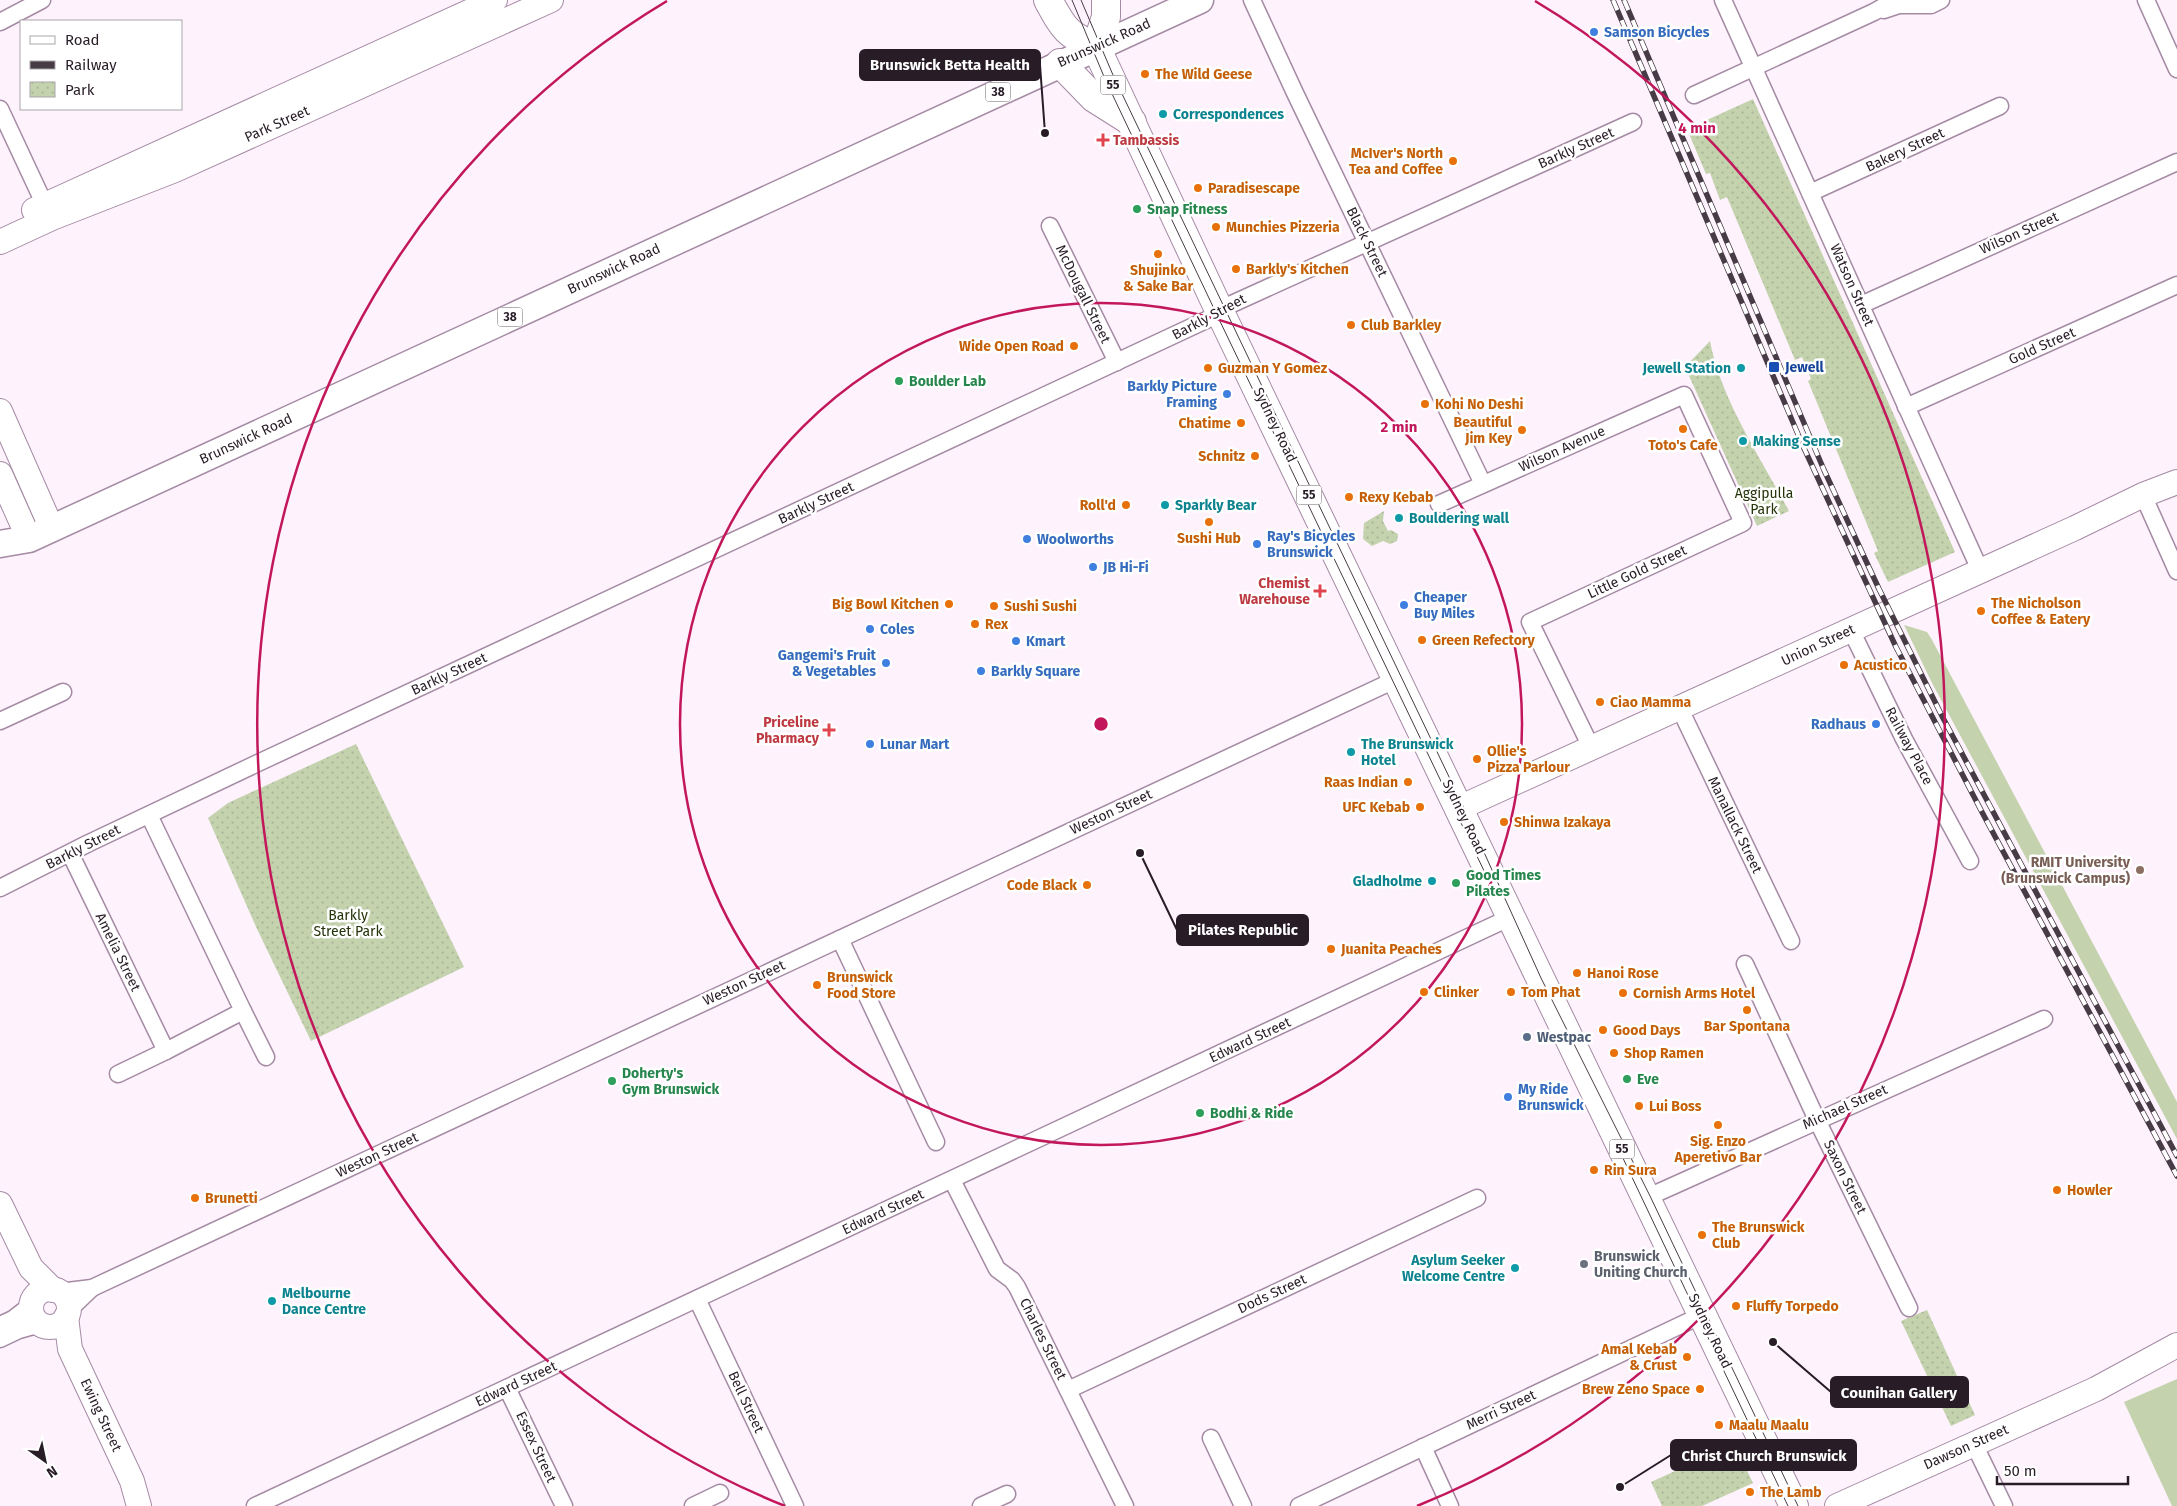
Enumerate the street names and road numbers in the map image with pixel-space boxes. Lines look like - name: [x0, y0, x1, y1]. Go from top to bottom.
- street label: Brunswick Road: [1055, 15, 1153, 71]
- road number: 55: [1100, 76, 1126, 94]
- road number: 38: [986, 82, 1010, 101]
- street label: Park Street: [242, 102, 313, 146]
- street label: Barkly Street: [1535, 123, 1617, 172]
- street label: Bakery Street: [1863, 124, 1948, 176]
- street label: Black Street: [1343, 204, 1392, 281]
- street label: Wilson Street: [1977, 208, 2062, 258]
- street label: Brunswick Road: [565, 240, 663, 298]
- street label: Watson Street: [1826, 241, 1878, 330]
- street label: McDougall Street: [1052, 242, 1115, 347]
- street label: Barkly Street: [1169, 290, 1250, 344]
- road number: 38: [498, 308, 522, 326]
- street label: Gold Street: [2006, 323, 2079, 368]
- street label: Sydney Road: [1250, 385, 1300, 465]
- street label: Brunswick Road: [197, 410, 295, 468]
- street label: Wilson Avenue: [1516, 422, 1608, 476]
- street label: Barkly Street: [776, 478, 857, 528]
- road number: 55: [1296, 486, 1322, 504]
- street label: Little Gold Street: [1585, 541, 1690, 602]
- street label: Union Street: [1778, 620, 1858, 670]
- street label: Barkly Street: [409, 649, 490, 699]
- street label: Railway Place: [1881, 704, 1937, 788]
- street label: Manallack Street: [1704, 774, 1766, 877]
- street label: Sydney Road: [1439, 777, 1489, 857]
- street label: Weston Street: [1067, 785, 1156, 838]
- street label: Barkly Street: [43, 821, 124, 873]
- street label: Amelia Street: [92, 910, 145, 995]
- street label: Weston Street: [700, 956, 789, 1009]
- street label: Edward Street: [1206, 1013, 1294, 1066]
- street label: Michael Street: [1800, 1080, 1891, 1133]
- street label: Weston Street: [333, 1128, 422, 1181]
- street label: Saxon Street: [1820, 1137, 1871, 1218]
- road number: 55: [1610, 1140, 1634, 1158]
- street label: Edward Street: [839, 1185, 927, 1238]
- street label: Dods Street: [1235, 1270, 1310, 1317]
- street label: Sydney Road: [1685, 1291, 1735, 1371]
- street label: Charles Street: [1016, 1295, 1071, 1383]
- street label: Edward Street: [472, 1357, 560, 1410]
- street label: Bell Street: [724, 1368, 768, 1436]
- street label: Ewing Street: [77, 1376, 126, 1455]
- street label: Merri Street: [1463, 1386, 1539, 1434]
- street label: Essex Street: [512, 1409, 560, 1486]
- street label: Dawson Street: [1921, 1420, 2012, 1473]

